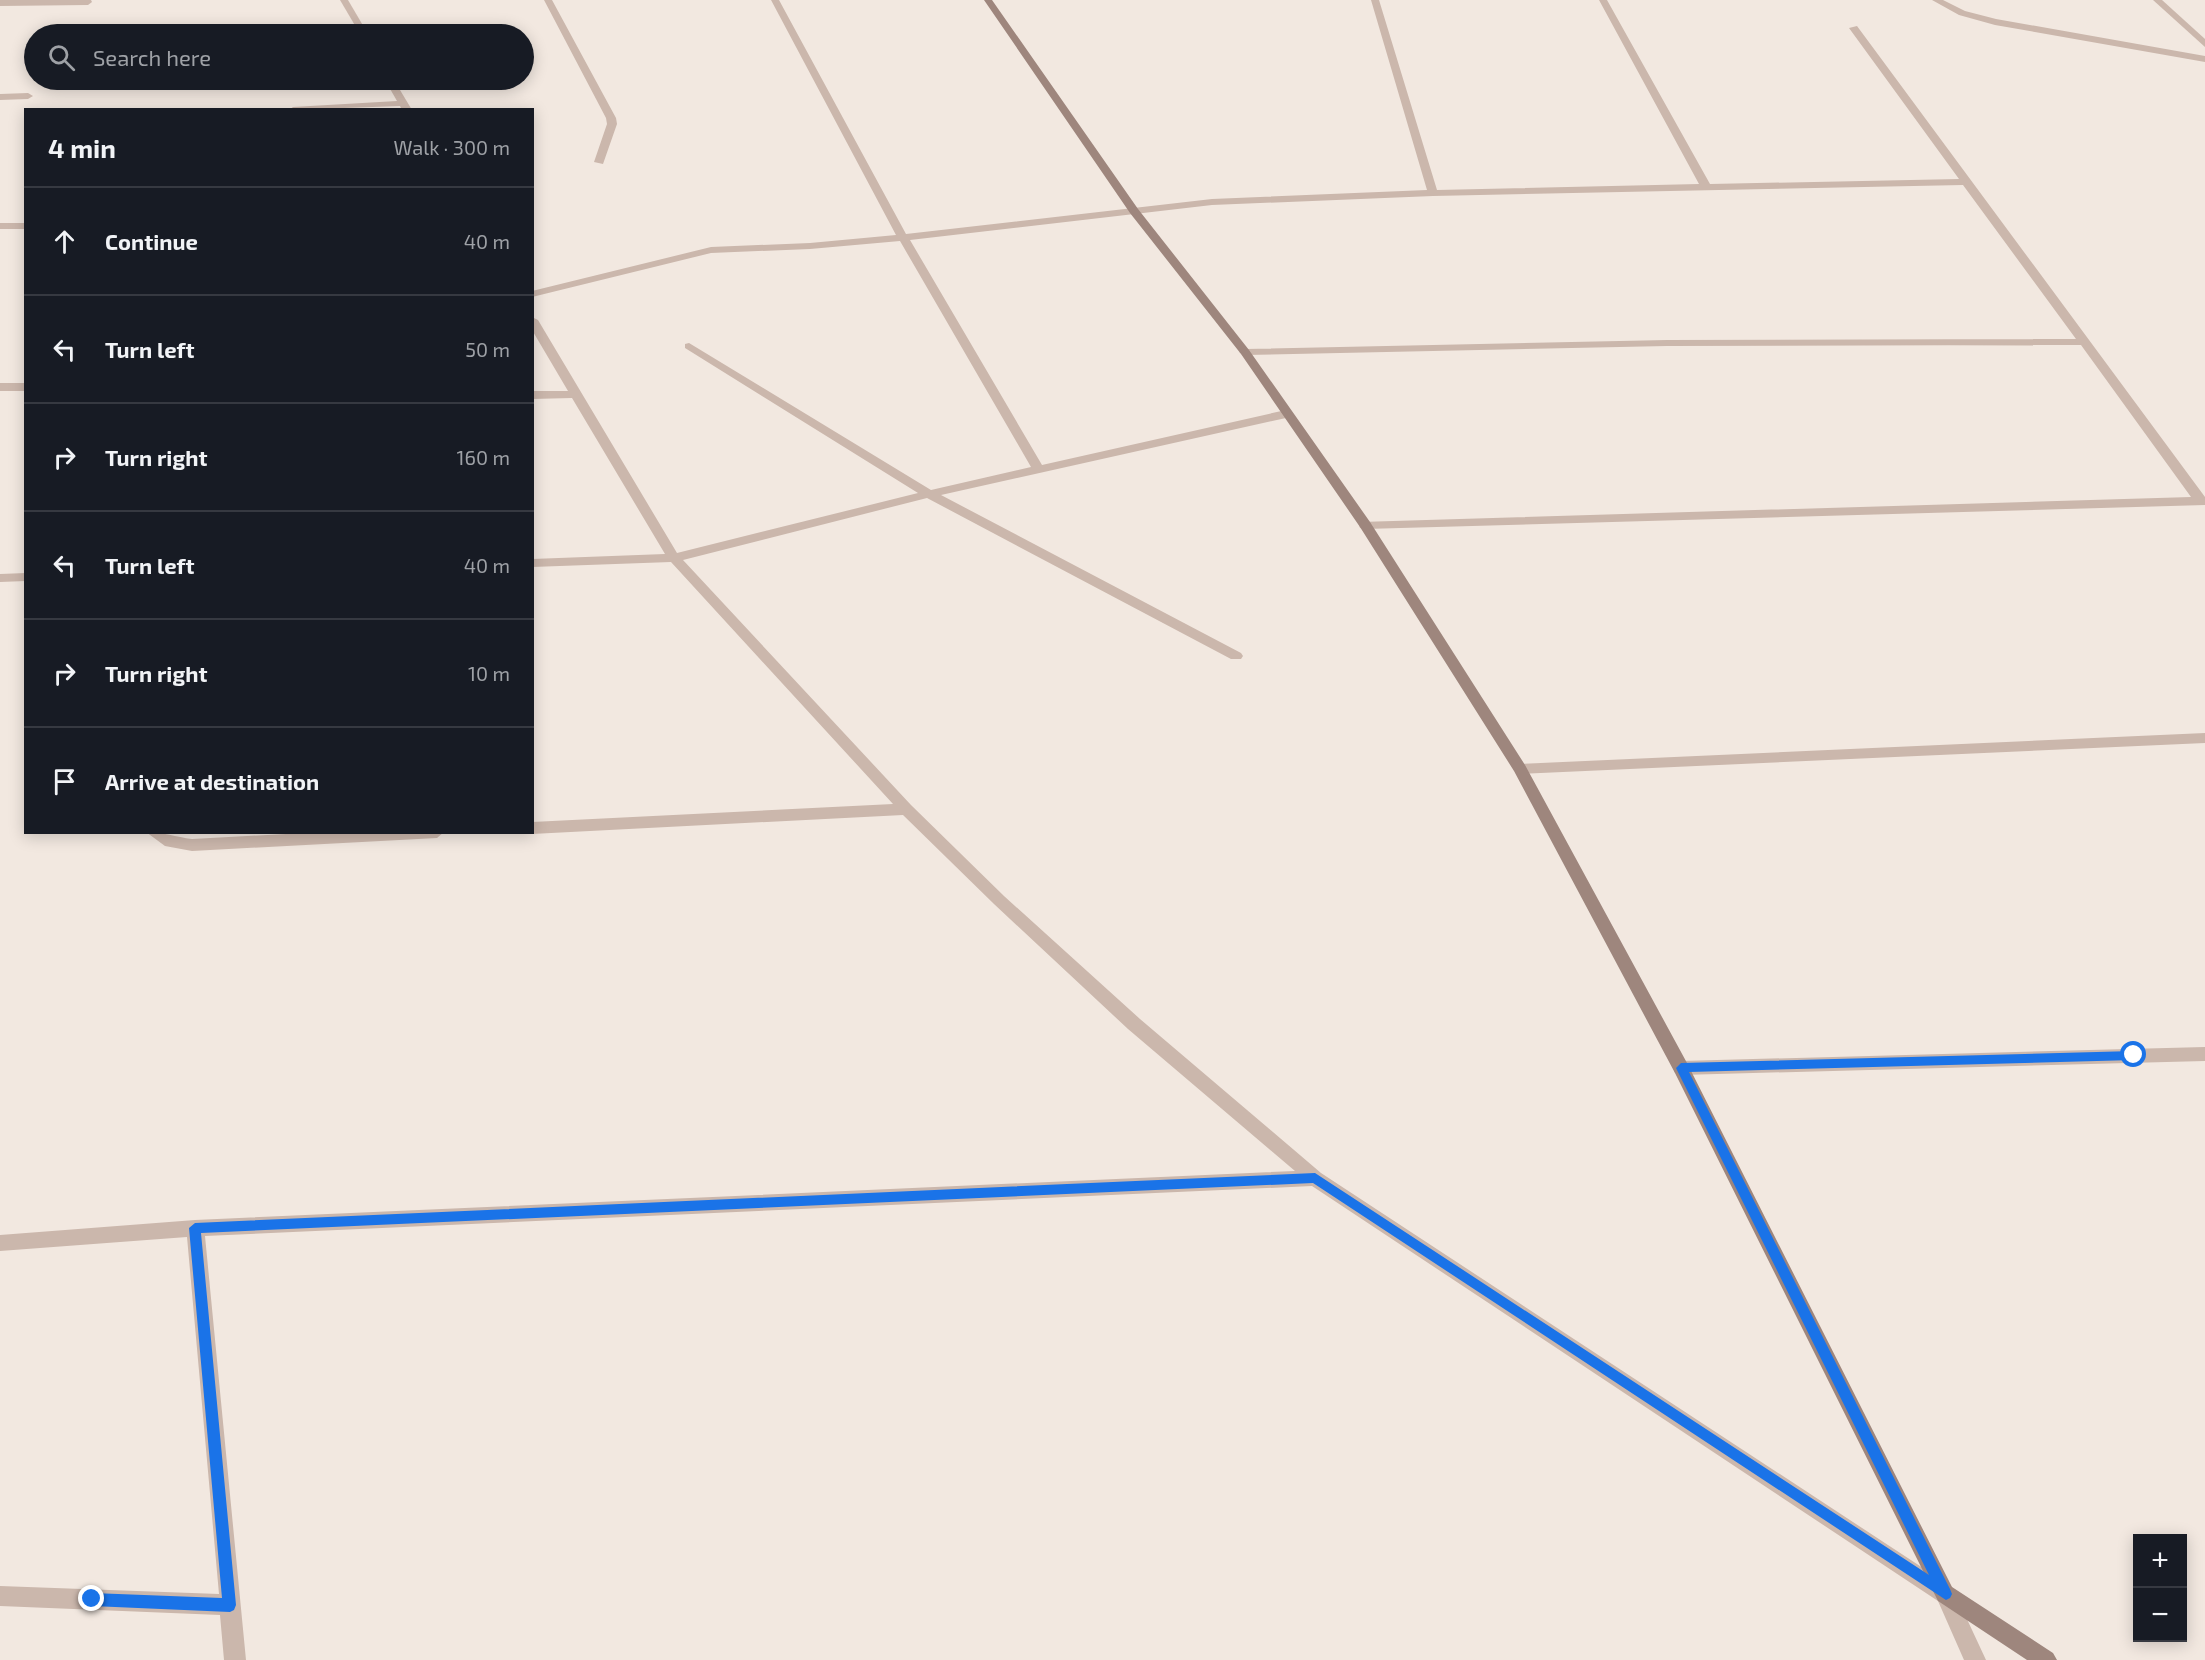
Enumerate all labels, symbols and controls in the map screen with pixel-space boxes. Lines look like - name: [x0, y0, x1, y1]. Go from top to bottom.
- search box: [24, 24, 534, 90]
- icon: search: [45, 41, 78, 74]
- text: Search here: [93, 44, 211, 70]
- text: 4 min: [48, 132, 116, 163]
- text: Walk · 300 m: [394, 135, 510, 159]
- icon: ahead: [48, 225, 81, 258]
- text: Continue: [105, 228, 198, 254]
- text: 40 m: [464, 229, 510, 253]
- icon: left: [48, 333, 81, 366]
- text: Turn left: [105, 336, 194, 362]
- text: 50 m: [465, 337, 510, 361]
- icon: right: [48, 441, 81, 474]
- text: Turn right: [105, 444, 207, 470]
- text: 160 m: [457, 445, 510, 469]
- icon: left: [48, 549, 81, 582]
- text: Turn left: [105, 552, 194, 578]
- text: 40 m: [464, 553, 510, 577]
- icon: right: [48, 657, 81, 690]
- text: Turn right: [105, 660, 207, 686]
- text: 10 m: [468, 661, 510, 685]
- icon: arrive: [48, 765, 81, 798]
- text: Arrive at destination: [105, 768, 319, 794]
- route start: [2120, 1041, 2146, 1067]
- map controls: [2133, 1534, 2187, 1642]
- button: +: [2133, 1534, 2187, 1588]
- route end: [78, 1585, 104, 1611]
- button: −: [2133, 1588, 2187, 1642]

